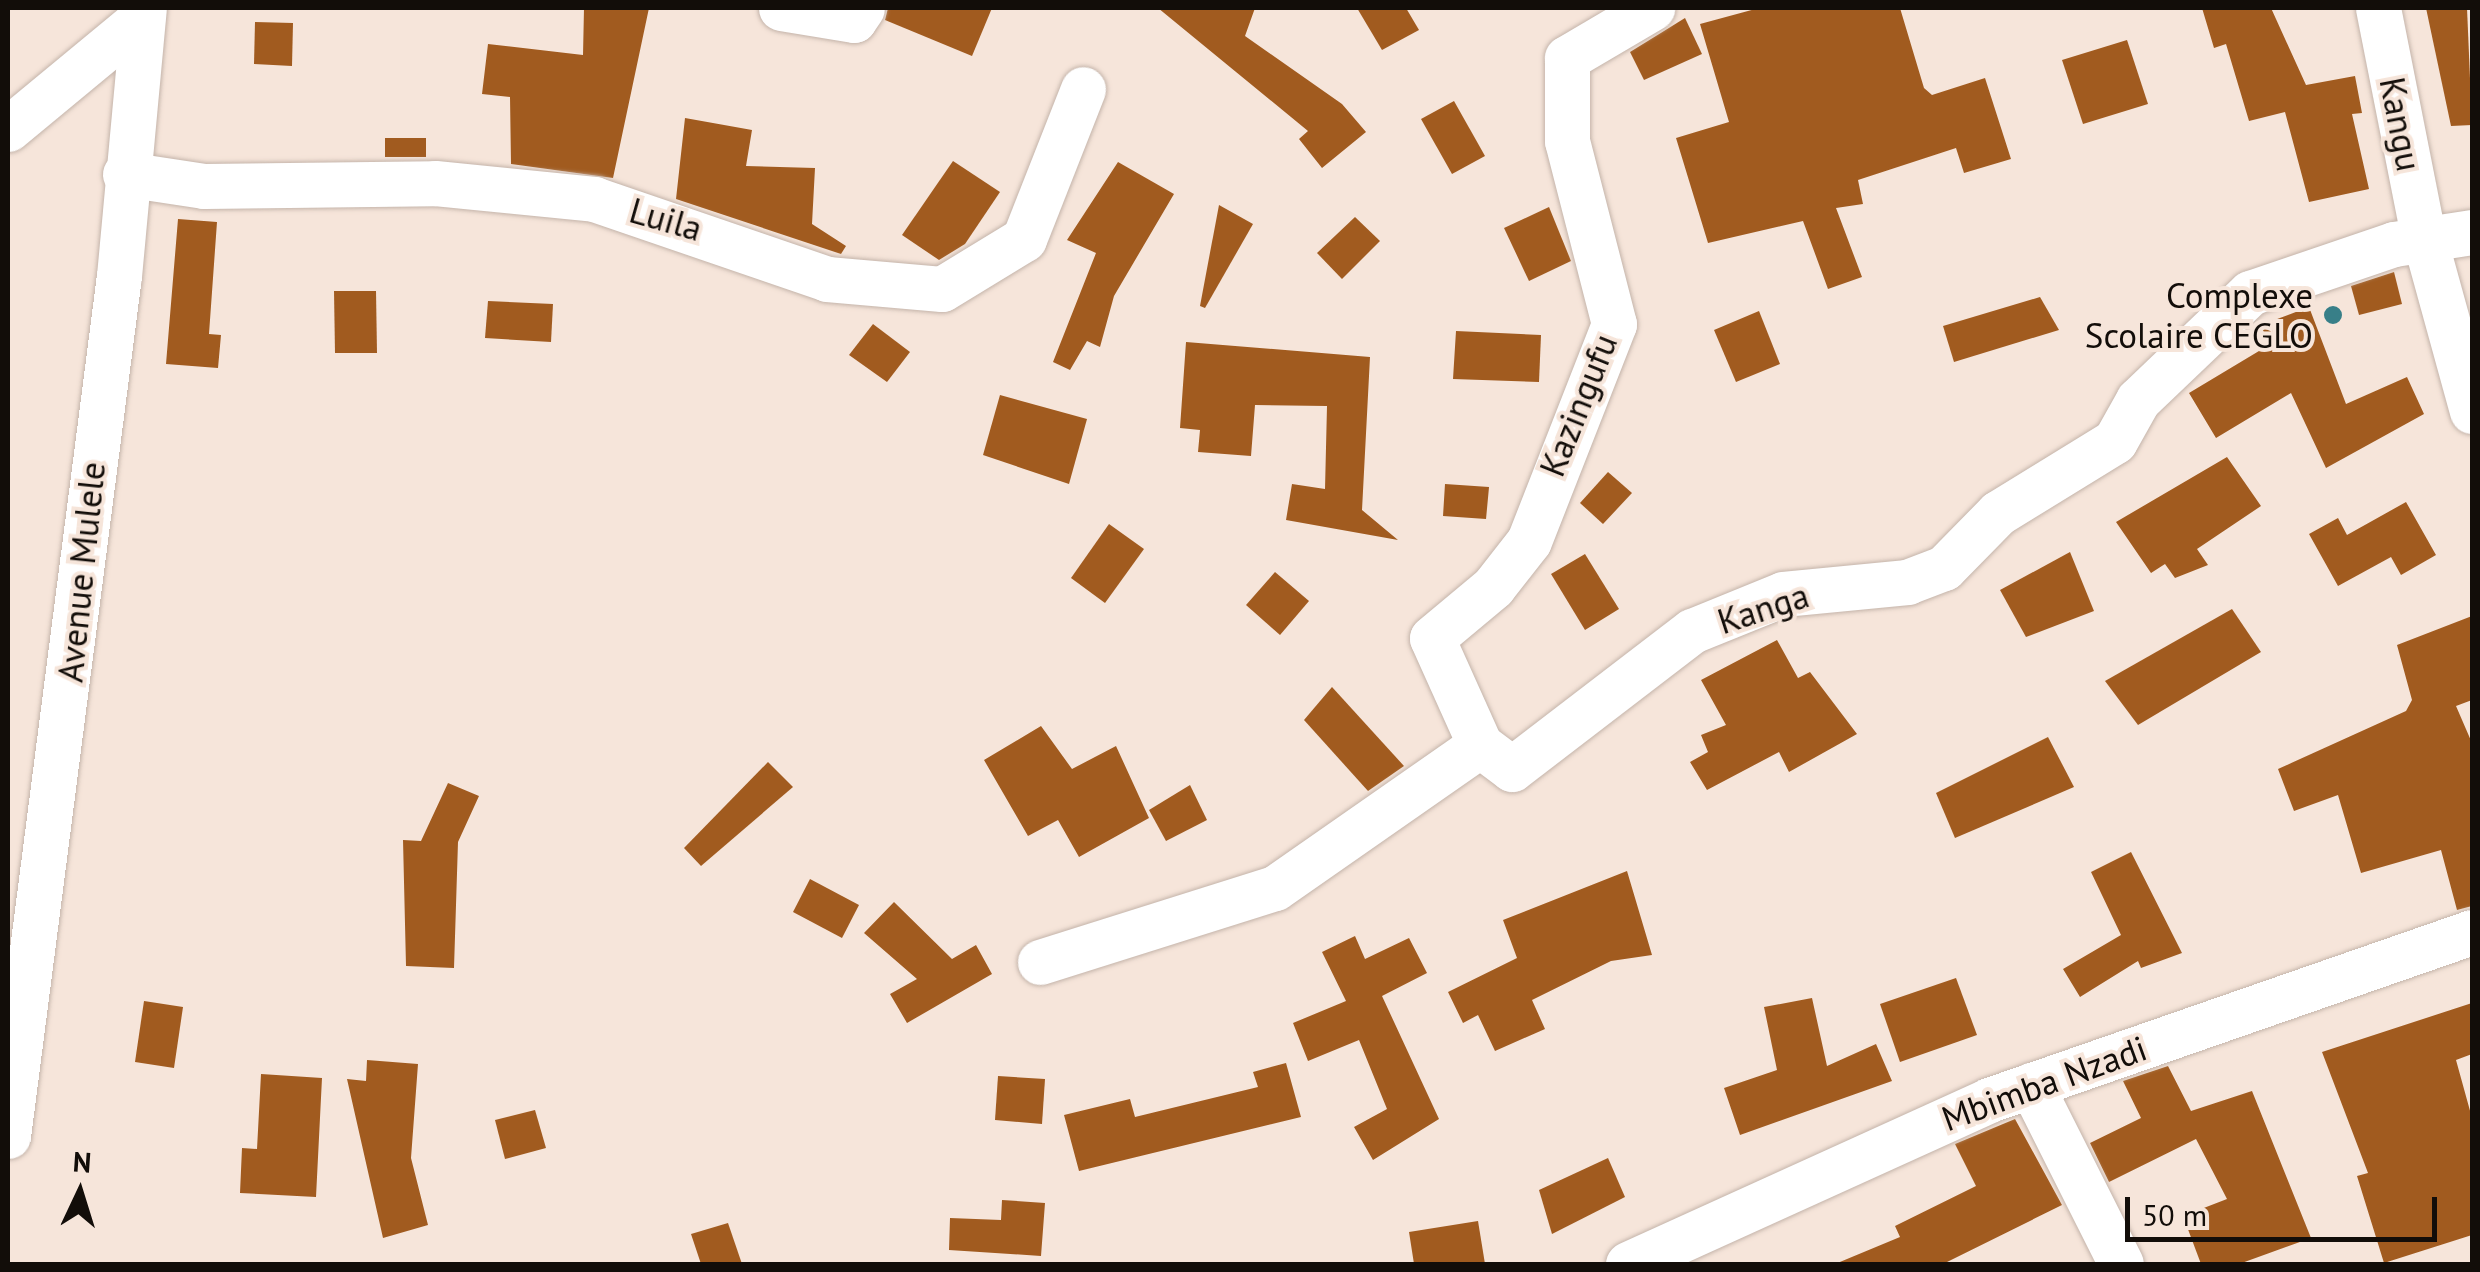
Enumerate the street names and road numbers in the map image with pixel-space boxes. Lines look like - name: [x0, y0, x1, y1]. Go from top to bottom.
- street label: Kangu: [2371, 74, 2431, 174]
- street label: Luila: [625, 189, 707, 249]
- street label: Kazingufu: [1531, 328, 1625, 482]
- street label: Avenue Mulele: [49, 460, 113, 684]
- street label: Kanga: [1712, 574, 1814, 642]
- street label: Mbimba Nzadi: [1936, 1027, 2152, 1139]

